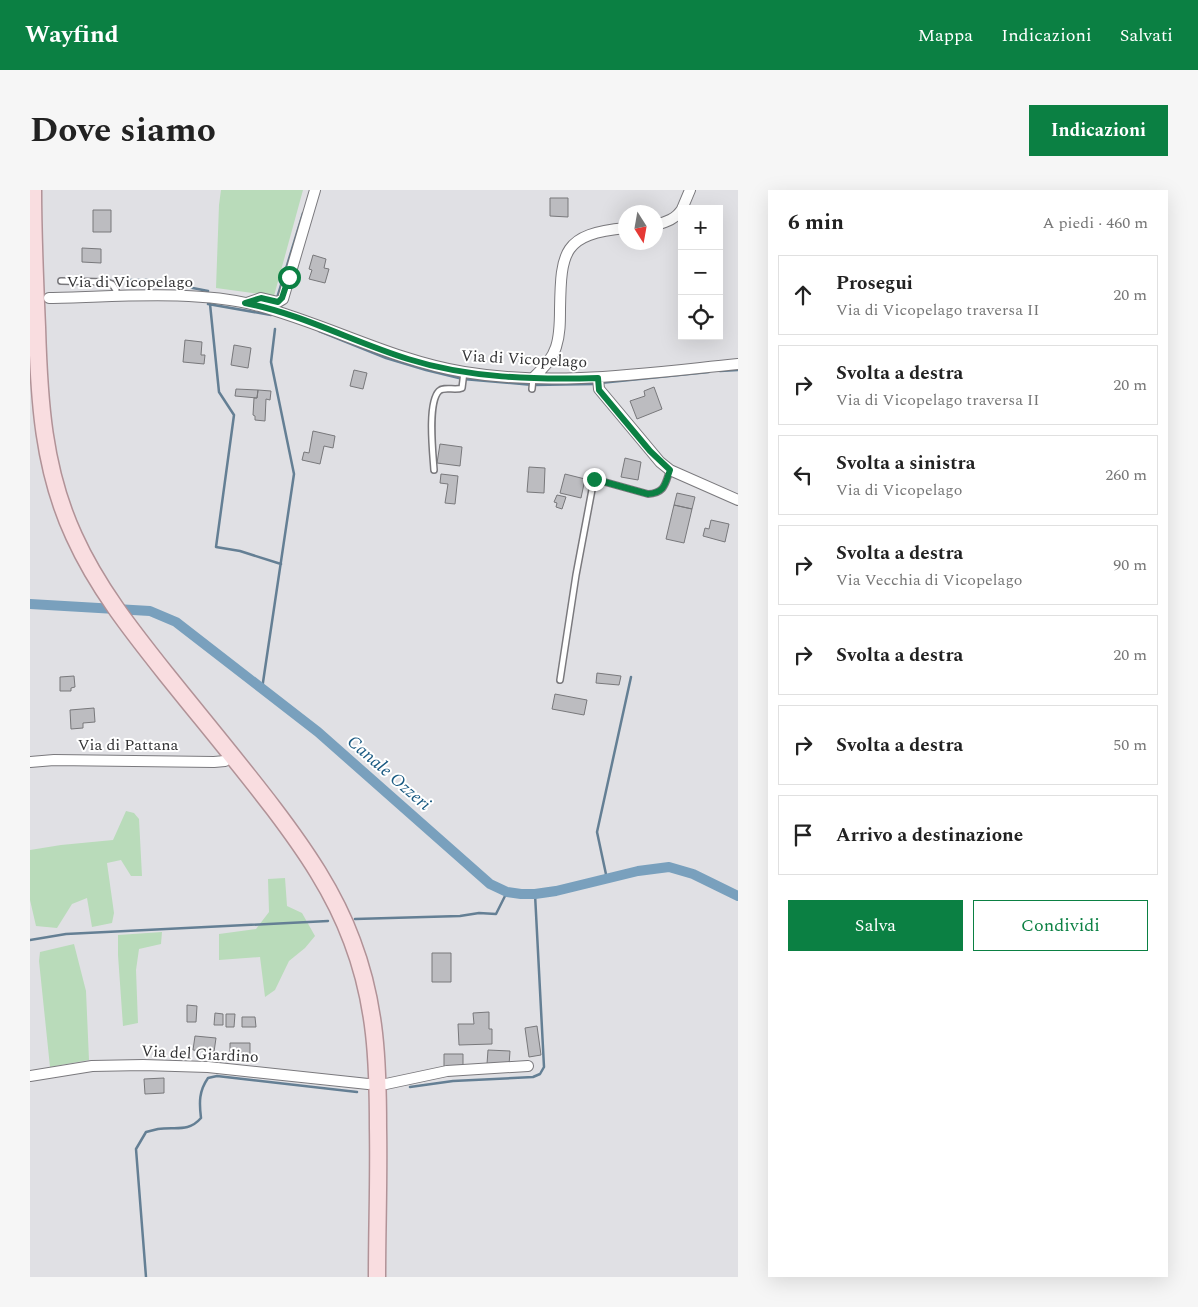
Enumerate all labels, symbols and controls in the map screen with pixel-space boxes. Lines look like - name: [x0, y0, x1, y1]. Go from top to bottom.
- text: Wayfind: [25, 17, 119, 53]
- text: Mappa: [918, 22, 973, 49]
- text: Indicazioni: [1001, 22, 1092, 49]
- text: Salvati: [1120, 22, 1173, 49]
- text: Dove siamo: [30, 104, 216, 157]
- button: Indicazioni: [1029, 105, 1168, 156]
- north arrow: [618, 205, 663, 250]
- map controls: [678, 205, 723, 340]
- button: +: [678, 205, 723, 250]
- text: 6 min: [788, 207, 844, 239]
- text: A piedi · 460 m: [1042, 211, 1148, 235]
- button: −: [678, 250, 723, 295]
- route start: [278, 266, 301, 289]
- text: Prosegui: [836, 269, 913, 298]
- street label: Via di Vicopelago: [67, 270, 193, 294]
- icon: ahead: [789, 281, 817, 309]
- text: 20 m: [1113, 283, 1147, 307]
- button: locate: [678, 295, 723, 340]
- text: Via di Vicopelago traversa II: [836, 298, 1040, 322]
- street label: Via di Vicopelago: [460, 344, 588, 374]
- text: Svolta a destra: [836, 359, 963, 388]
- icon: right: [789, 371, 817, 399]
- text: 20 m: [1113, 373, 1147, 397]
- text: Via di Vicopelago traversa II: [836, 388, 1040, 412]
- text: Svolta a sinistra: [836, 449, 976, 478]
- icon: left: [789, 461, 817, 489]
- text: 260 m: [1105, 463, 1147, 487]
- route end: [583, 468, 606, 491]
- text: Via di Vicopelago: [836, 478, 962, 502]
- text: Svolta a destra: [836, 539, 963, 568]
- icon: right: [789, 551, 817, 579]
- text: 90 m: [1113, 553, 1147, 577]
- text: Via Vecchia di Vicopelago: [836, 568, 1023, 592]
- icon: right: [789, 641, 817, 669]
- text: Svolta a destra: [836, 641, 963, 670]
- text: 20 m: [1113, 643, 1147, 667]
- water label: Canale Ozzeri: [341, 729, 437, 817]
- icon: right: [789, 731, 817, 759]
- text: Svolta a destra: [836, 731, 963, 760]
- street label: Via di Pattana: [78, 733, 178, 757]
- text: 50 m: [1113, 733, 1147, 757]
- icon: arrive: [789, 821, 817, 849]
- text: Arrivo a destinazione: [836, 821, 1023, 850]
- button: Salva: [788, 900, 963, 951]
- button: Condividi: [973, 900, 1148, 951]
- street label: Via del Giardino: [141, 1039, 259, 1069]

